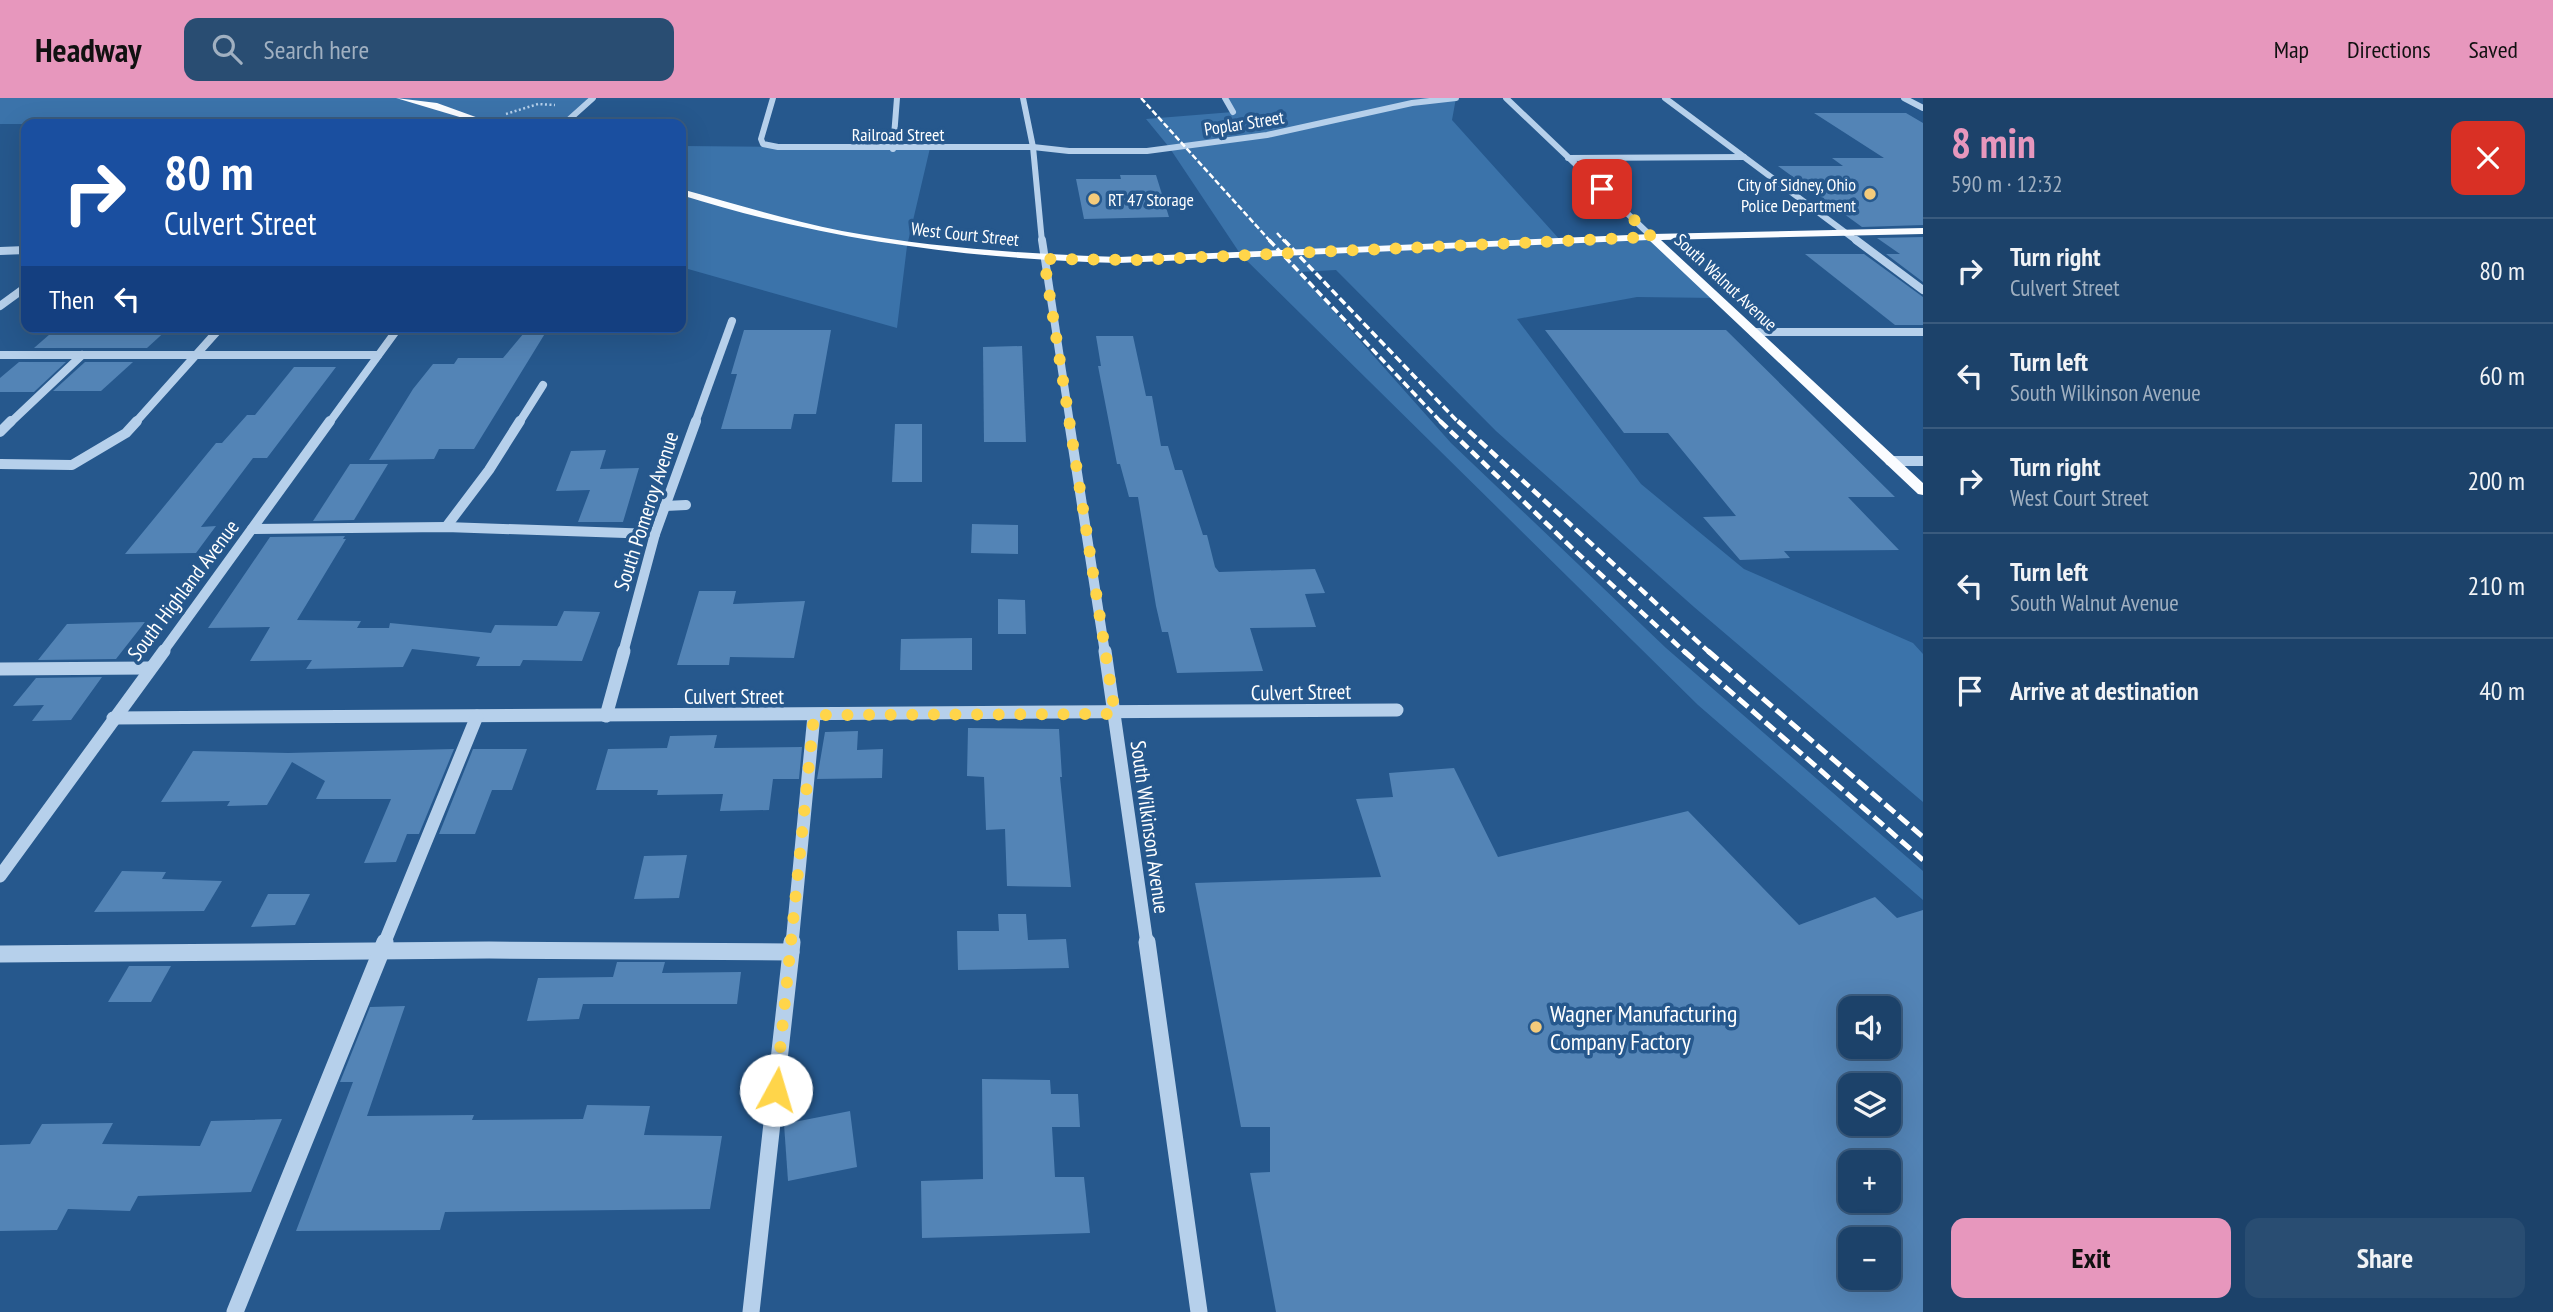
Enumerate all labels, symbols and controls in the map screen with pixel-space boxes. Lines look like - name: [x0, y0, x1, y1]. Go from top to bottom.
- search box: [184, 18, 674, 81]
- text: Headway: [35, 28, 142, 71]
- icon: search: [208, 30, 246, 68]
- text: Search here: [264, 33, 369, 66]
- text: Map: [2274, 34, 2309, 65]
- text: Directions: [2347, 34, 2431, 65]
- text: Saved: [2469, 34, 2518, 65]
- street label: Poplar Street: [1202, 105, 1286, 141]
- text: 8 min: [1951, 115, 2036, 170]
- button: close: [2451, 121, 2525, 195]
- street label: Railroad Street: [852, 123, 944, 146]
- text: 80 m: [164, 140, 253, 204]
- icon: right: [49, 147, 140, 238]
- pin: [1572, 159, 1632, 219]
- text: 590 m · 12:32: [1951, 169, 2063, 198]
- icon: arrive: [1583, 170, 1621, 208]
- place label: City of Sidney, Ohio Police Department: [1737, 173, 1856, 217]
- marker: City of Sidney, Ohio Police Department: [1862, 186, 1878, 202]
- place label: RT 47 Storage: [1108, 188, 1194, 211]
- marker: RT 47 Storage: [1086, 191, 1102, 207]
- text: Culvert Street: [164, 202, 317, 244]
- street label: West Court Street: [910, 217, 1020, 251]
- street label: South Walnut Avenue: [1670, 229, 1782, 335]
- text: Turn right: [2010, 240, 2101, 273]
- icon: right: [1951, 252, 1989, 290]
- text: 80 m: [2479, 254, 2525, 287]
- text: Culvert Street: [2010, 273, 2120, 302]
- icon: left: [108, 280, 146, 318]
- text: Then: [49, 283, 94, 316]
- text: Turn left: [2010, 345, 2088, 378]
- icon: left: [1951, 357, 1989, 395]
- text: 60 m: [2479, 359, 2525, 392]
- text: South Wilkinson Avenue: [2010, 378, 2201, 407]
- street label: South Pomeroy Avenue: [608, 428, 684, 594]
- text: Turn right: [2010, 450, 2101, 483]
- icon: right: [1951, 462, 1989, 500]
- text: 200 m: [2467, 464, 2525, 497]
- text: West Court Street: [2010, 483, 2149, 512]
- street label: South Highland Avenue: [121, 514, 245, 666]
- text: Turn left: [2010, 555, 2088, 588]
- icon: left: [1951, 567, 1989, 605]
- text: 210 m: [2467, 569, 2525, 602]
- text: South Walnut Avenue: [2010, 588, 2179, 617]
- icon: arrive: [1951, 672, 1989, 710]
- text: Arrive at destination: [2010, 674, 2199, 707]
- text: 40 m: [2479, 674, 2525, 707]
- street label: Culvert Street: [1251, 678, 1352, 706]
- street label: Culvert Street: [684, 683, 784, 710]
- street label: South Wilkinson Avenue: [1125, 739, 1175, 915]
- map controls: [1838, 996, 1901, 1290]
- button: sound: [1838, 996, 1901, 1059]
- place label: Wagner Manufacturing Company Factory: [1550, 998, 1737, 1057]
- marker: Wagner Manufacturing Company Factory: [1528, 1019, 1544, 1035]
- position arrow: [739, 1053, 813, 1127]
- button: layers: [1838, 1073, 1901, 1136]
- button: +: [1838, 1150, 1901, 1213]
- button: Exit: [1951, 1218, 2231, 1298]
- button: Share: [2245, 1218, 2525, 1298]
- button: −: [1838, 1227, 1901, 1290]

